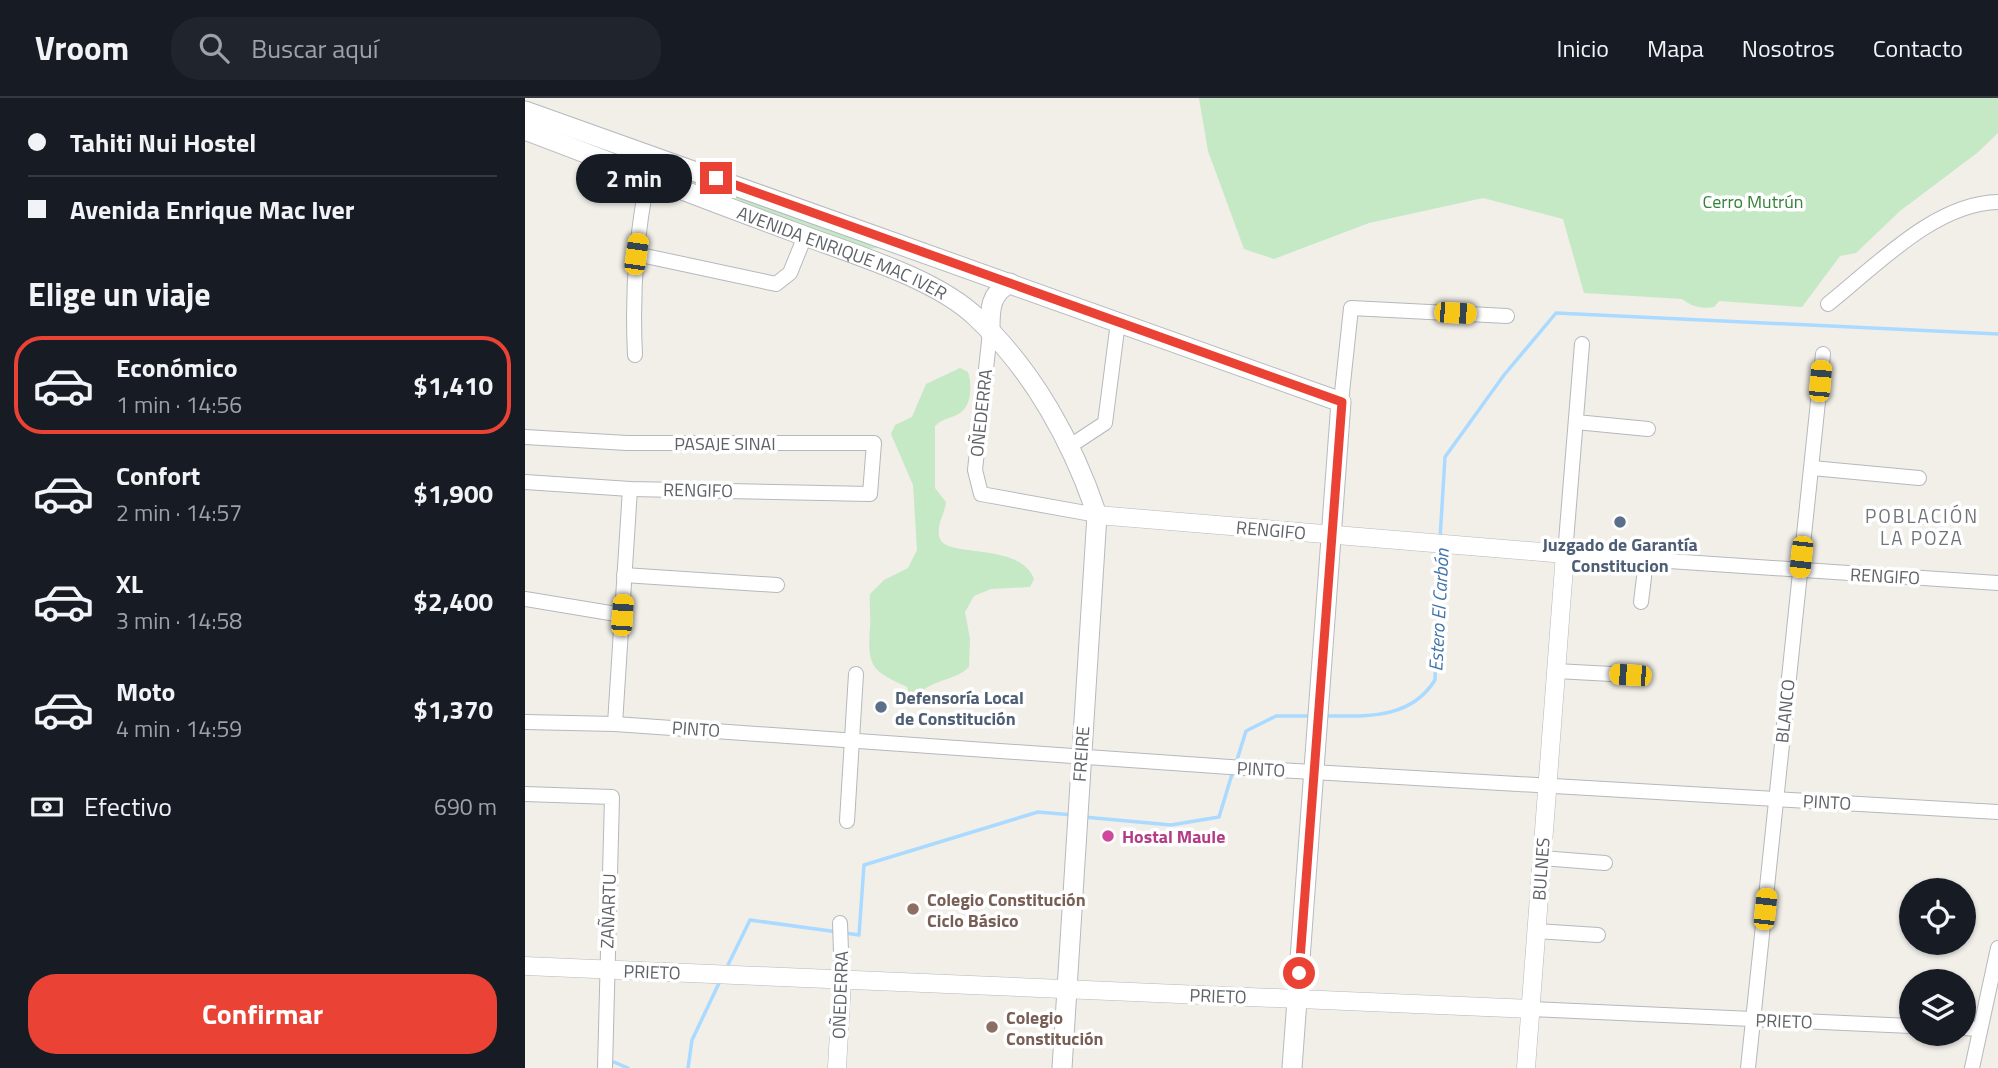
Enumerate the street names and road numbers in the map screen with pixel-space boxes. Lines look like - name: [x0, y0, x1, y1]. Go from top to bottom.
- street label: AVENIDA ENRIQUE MAC IVER: [733, 199, 952, 306]
- street label: OÑEDERRA: [963, 367, 999, 458]
- street label: PASAJE SINAI: [674, 430, 776, 457]
- street label: RENGIFO: [663, 476, 733, 504]
- street label: RENGIFO: [1235, 514, 1307, 546]
- street label: RENGIFO: [1849, 561, 1921, 591]
- street label: BLANCO: [1768, 678, 1802, 744]
- street label: PINTO: [671, 714, 721, 744]
- street label: FREIRE: [1066, 725, 1096, 783]
- street label: PINTO: [1236, 754, 1286, 784]
- street label: PINTO: [1802, 787, 1852, 817]
- street label: BULNES: [1525, 837, 1557, 901]
- street label: ZAÑARTU: [593, 873, 623, 949]
- street label: OÑEDERRA: [825, 950, 855, 1040]
- street label: PRIETO: [623, 958, 681, 986]
- street label: PRIETO: [1189, 982, 1247, 1010]
- street label: PRIETO: [1755, 1007, 1813, 1035]

